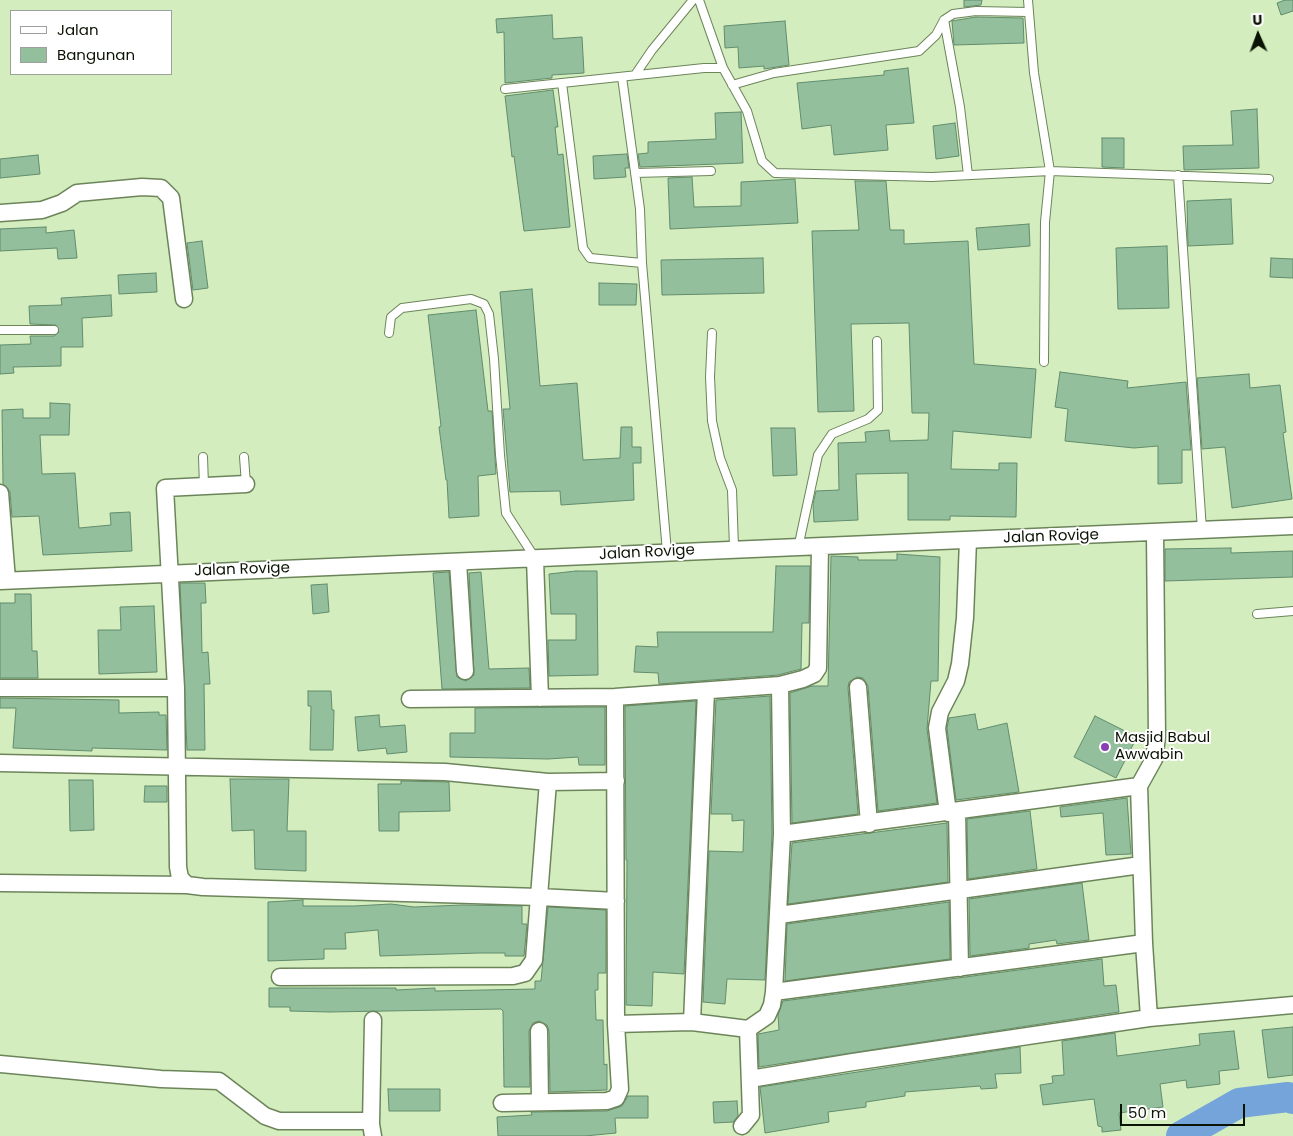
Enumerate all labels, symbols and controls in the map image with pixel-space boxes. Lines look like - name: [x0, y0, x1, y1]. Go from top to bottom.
- legend: [10, 10, 172, 75]
- north arrow: [1233, 10, 1283, 60]
- text: U: [1252, 10, 1263, 30]
- text: Jalan: [57, 19, 99, 40]
- text: Bangunan: [57, 44, 135, 65]
- street label: Jalan Rovige: [1003, 526, 1099, 548]
- street label: Jalan Rovige: [599, 542, 695, 564]
- street label: Jalan Rovige: [194, 559, 290, 581]
- place label: Masjid Babul Awwabin: [1115, 729, 1210, 764]
- marker: Masjid Babul Awwabin: [1099, 741, 1111, 753]
- scale bar: [1123, 1094, 1248, 1126]
- text: 50 m: [1128, 1102, 1166, 1123]

